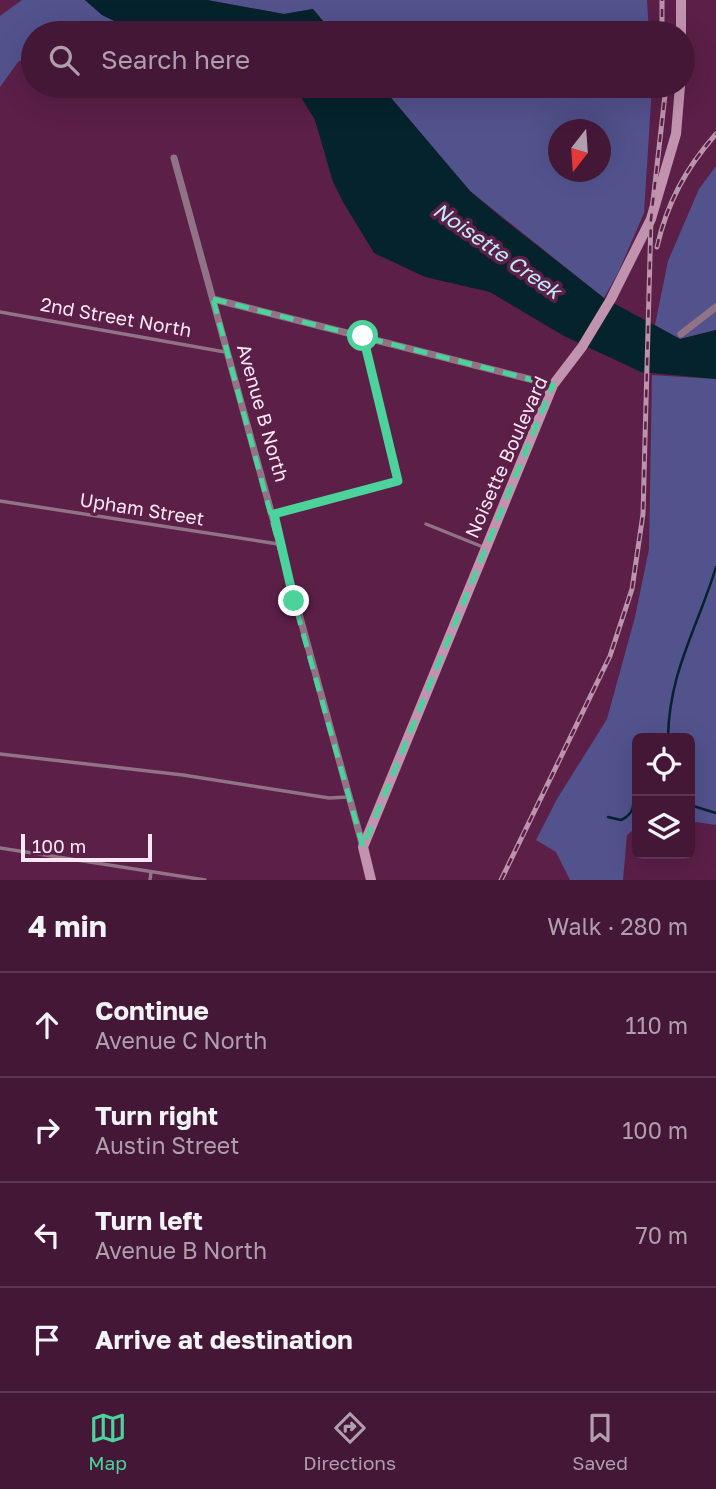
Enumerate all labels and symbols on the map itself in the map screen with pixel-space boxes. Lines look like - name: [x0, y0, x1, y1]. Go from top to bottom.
- north arrow: [548, 119, 611, 182]
- water label: Noisette Creek: [429, 197, 568, 305]
- street label: 2nd Street North: [39, 292, 193, 341]
- route start: [347, 320, 378, 351]
- street label: Avenue B North: [233, 341, 294, 484]
- street label: Noisette Boulevard: [460, 372, 552, 541]
- street label: Upham Street: [78, 487, 206, 530]
- route end: [278, 585, 309, 616]
- scale bar: [21, 831, 152, 863]

